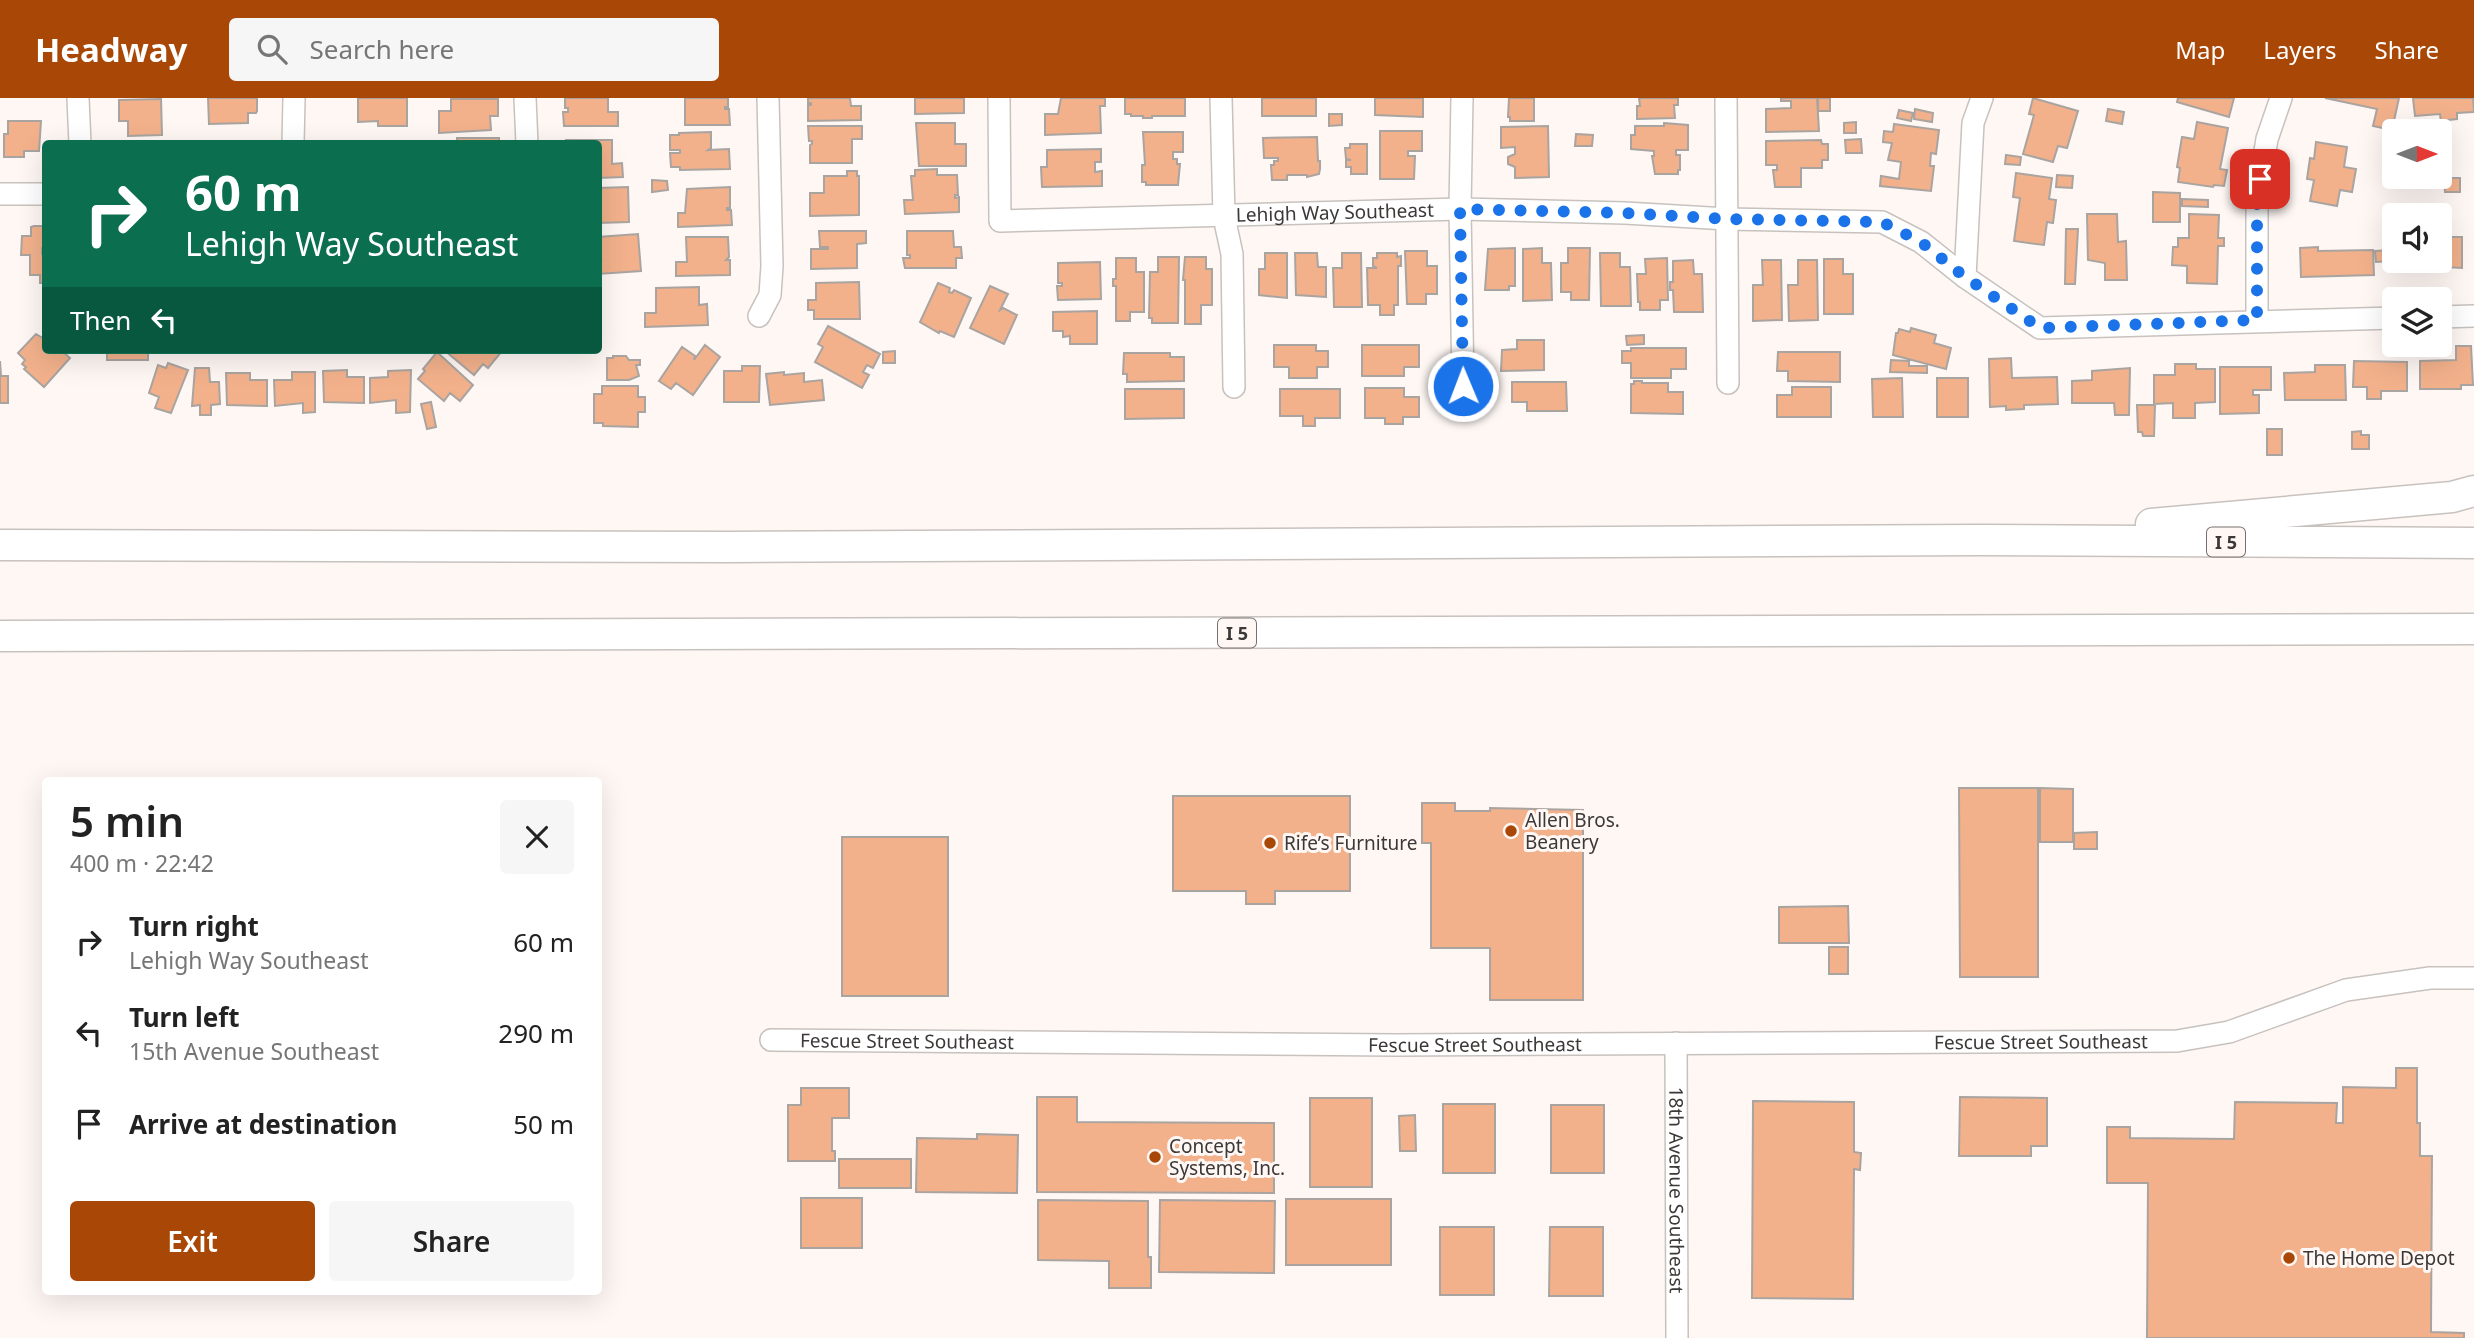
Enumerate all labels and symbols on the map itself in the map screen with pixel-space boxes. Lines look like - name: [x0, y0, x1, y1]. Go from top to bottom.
- north arrow: [2382, 119, 2452, 189]
- pin: [2230, 149, 2290, 209]
- street label: Lehigh Way Southeast: [1236, 197, 1434, 228]
- position arrow: [1426, 349, 1500, 423]
- road number: I 5: [2207, 528, 2245, 556]
- road number: I 5: [1218, 618, 1256, 648]
- place label: Allen Bros. Beanery: [1525, 807, 1620, 855]
- marker: Allen Bros. Beanery: [1503, 823, 1519, 839]
- place label: Rife’s Furniture: [1284, 830, 1417, 856]
- marker: Rife’s Furniture: [1262, 835, 1278, 851]
- street label: Fescue Street Southeast: [800, 1027, 1014, 1055]
- street label: Fescue Street Southeast: [1934, 1028, 2148, 1055]
- street label: Fescue Street Southeast: [1368, 1031, 1582, 1058]
- street label: 18th Avenue Southeast: [1663, 1087, 1690, 1294]
- place label: Concept Systems, Inc.: [1169, 1133, 1285, 1181]
- marker: Concept Systems, Inc.: [1147, 1149, 1163, 1165]
- place label: The Home Depot: [2303, 1245, 2455, 1271]
- marker: The Home Depot: [2281, 1250, 2297, 1266]

